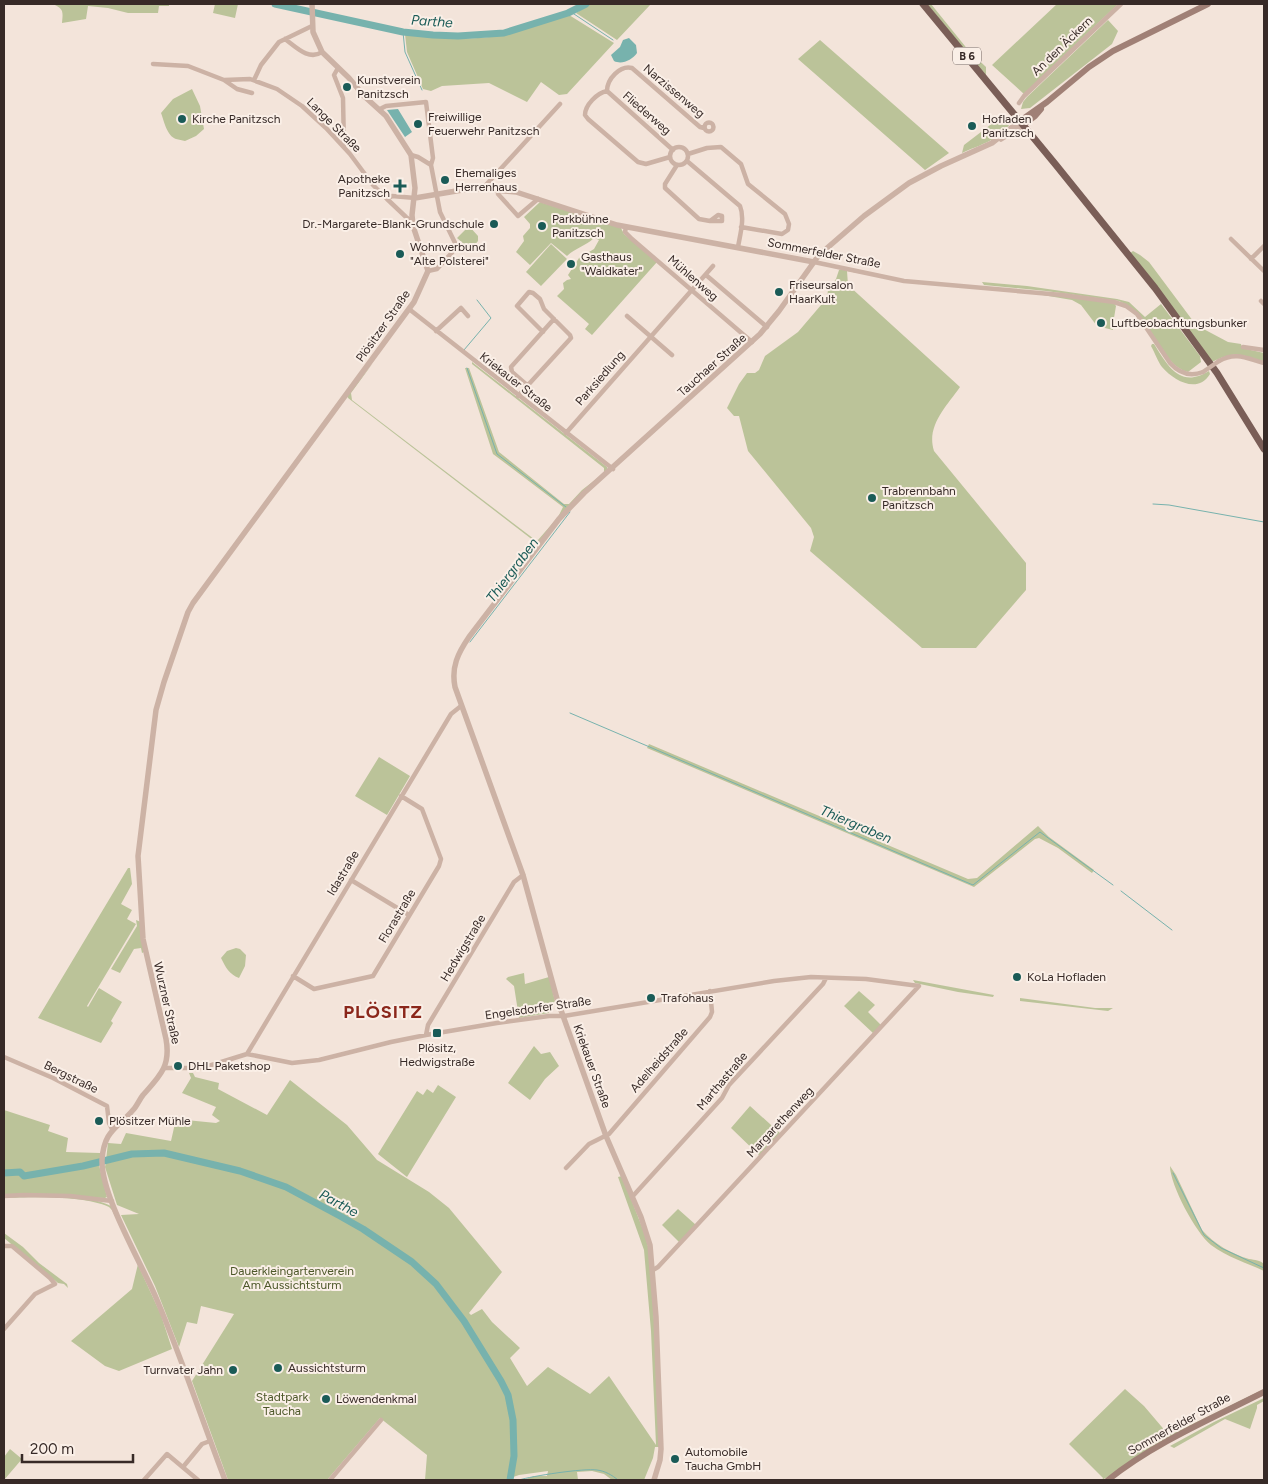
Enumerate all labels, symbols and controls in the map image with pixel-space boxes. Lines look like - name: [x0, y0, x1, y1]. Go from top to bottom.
- water label: Parthe: [411, 12, 454, 31]
- street label: An den Äckern: [1029, 13, 1095, 78]
- road number: B 6: [953, 48, 981, 64]
- street label: Narzissenweg: [641, 61, 707, 121]
- place label: Kunstverein Panitzsch: [357, 73, 421, 101]
- marker: Kunstverein Panitzsch: [341, 81, 353, 93]
- street label: Fliederweg: [620, 88, 674, 138]
- street label: Lange Straße: [304, 95, 364, 155]
- place label: Freiwillige Feuerwehr Panitzsch: [428, 110, 540, 138]
- place label: Kirche Panitzsch: [192, 112, 281, 126]
- place label: Hofladen Panitzsch: [982, 112, 1034, 140]
- marker: Kirche Panitzsch: [176, 113, 188, 125]
- marker: Freiwillige Feuerwehr Panitzsch: [412, 118, 424, 130]
- marker: Hofladen Panitzsch: [966, 120, 978, 132]
- place label: Ehemaliges Herrenhaus: [455, 166, 517, 194]
- place label: Apotheke Panitzsch: [338, 172, 390, 200]
- marker: Ehemaliges Herrenhaus: [439, 174, 451, 186]
- marker: Apotheke Panitzsch: [394, 180, 406, 192]
- place label: Parkbühne Panitzsch: [552, 212, 609, 240]
- place label: Dr.-Margarete-Blank-Grundschule: [302, 217, 484, 231]
- marker: Dr.-Margarete-Blank-Grundschule: [488, 218, 500, 230]
- marker: Parkbühne Panitzsch: [536, 220, 548, 232]
- street label: Sommerfelder Straße: [766, 235, 882, 271]
- place label: Wohnverbund "Alte Polsterei": [410, 240, 489, 268]
- marker: Wohnverbund "Alte Polsterei": [394, 248, 406, 260]
- place label: Gasthaus "Waldkater": [581, 250, 643, 278]
- street label: Mühlenweg: [665, 252, 721, 304]
- marker: Gasthaus "Waldkater": [565, 258, 577, 270]
- place label: Friseursalon HaarKult: [789, 278, 853, 306]
- marker: Friseursalon HaarKult: [773, 286, 785, 298]
- street label: Plösitzer Straße: [353, 287, 413, 365]
- place label: Luftbeobachtungsbunker: [1111, 316, 1247, 330]
- marker: Luftbeobachtungsbunker: [1095, 317, 1107, 329]
- street label: Tauchaer Straße: [675, 330, 749, 399]
- street label: Parksiedlung: [572, 348, 628, 408]
- street label: Kriekauer Straße: [477, 349, 555, 415]
- place label: Trabrennbahn Panitzsch: [882, 484, 956, 512]
- marker: Trabrennbahn Panitzsch: [866, 492, 878, 504]
- water label: Thiergraben: [483, 535, 542, 606]
- water label: Thiergraben: [817, 802, 894, 847]
- street label: Idastraße: [324, 848, 362, 898]
- street label: Florastraße: [376, 886, 419, 945]
- street label: Hedwigstraße: [438, 912, 489, 984]
- street label: Wurzner Straße: [151, 961, 183, 1046]
- place label: KoLa Hofladen: [1027, 970, 1106, 984]
- marker: KoLa Hofladen: [1011, 971, 1023, 983]
- place label: Trafohaus: [661, 991, 714, 1005]
- marker: Trafohaus: [645, 992, 657, 1004]
- street label: Engelsdorfer Straße: [484, 994, 592, 1022]
- district label: PLÖSITZ: [343, 1001, 423, 1023]
- street label: Kriekauer Straße: [570, 1022, 614, 1110]
- street label: Adelheidstraße: [627, 1025, 691, 1095]
- marker: Plösitz, Hedwigstraße: [431, 1027, 443, 1039]
- place label: Plösitz, Hedwigstraße: [399, 1041, 475, 1069]
- street label: Marthastraße: [694, 1049, 751, 1113]
- street label: Bergstraße: [42, 1058, 101, 1096]
- place label: DHL Paketshop: [188, 1059, 271, 1073]
- marker: DHL Paketshop: [172, 1060, 184, 1072]
- street label: Margarethenweg: [744, 1084, 816, 1160]
- place label: Plösitzer Mühle: [109, 1114, 191, 1128]
- marker: Plösitzer Mühle: [93, 1115, 105, 1127]
- water label: Parthe: [316, 1186, 362, 1221]
- park label: Dauerkleingartenverein Am Aussichtsturm: [230, 1264, 354, 1292]
- place label: Aussichtsturm: [288, 1361, 366, 1375]
- marker: Aussichtsturm: [272, 1362, 284, 1374]
- place label: Turnvater Jahn: [144, 1363, 223, 1377]
- marker: Turnvater Jahn: [227, 1364, 239, 1376]
- park label: Stadtpark Taucha: [256, 1390, 309, 1418]
- street label: Sommerfelder Straße: [1125, 1390, 1233, 1458]
- place label: Löwendenkmal: [336, 1392, 417, 1406]
- marker: Löwendenkmal: [320, 1393, 332, 1405]
- scale bar: [22, 1432, 134, 1464]
- text: 200 m: [30, 1440, 74, 1458]
- place label: Automobile Taucha GmbH: [685, 1445, 761, 1473]
- marker: Automobile Taucha GmbH: [669, 1453, 681, 1465]

